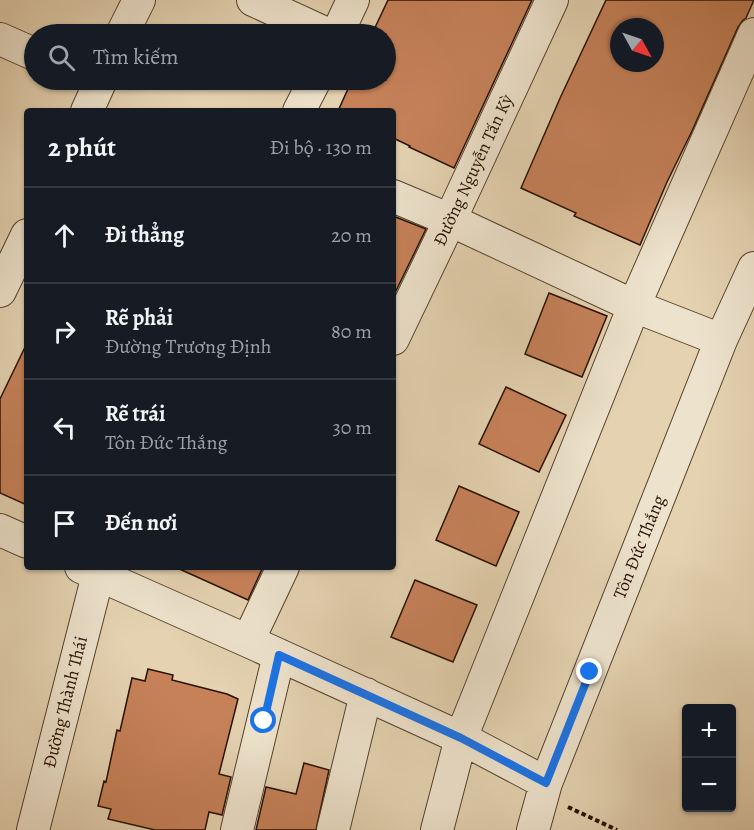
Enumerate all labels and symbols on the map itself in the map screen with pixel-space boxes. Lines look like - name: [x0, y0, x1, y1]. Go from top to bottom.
- north arrow: [610, 18, 664, 72]
- street label: Đường Nguyễn Tấn Kỳ: [427, 89, 519, 250]
- street label: Tôn Đức Thắng: [607, 491, 671, 603]
- street label: Đường Thành Thái: [37, 634, 93, 770]
- route end: [576, 658, 602, 684]
- route start: [250, 707, 276, 733]

